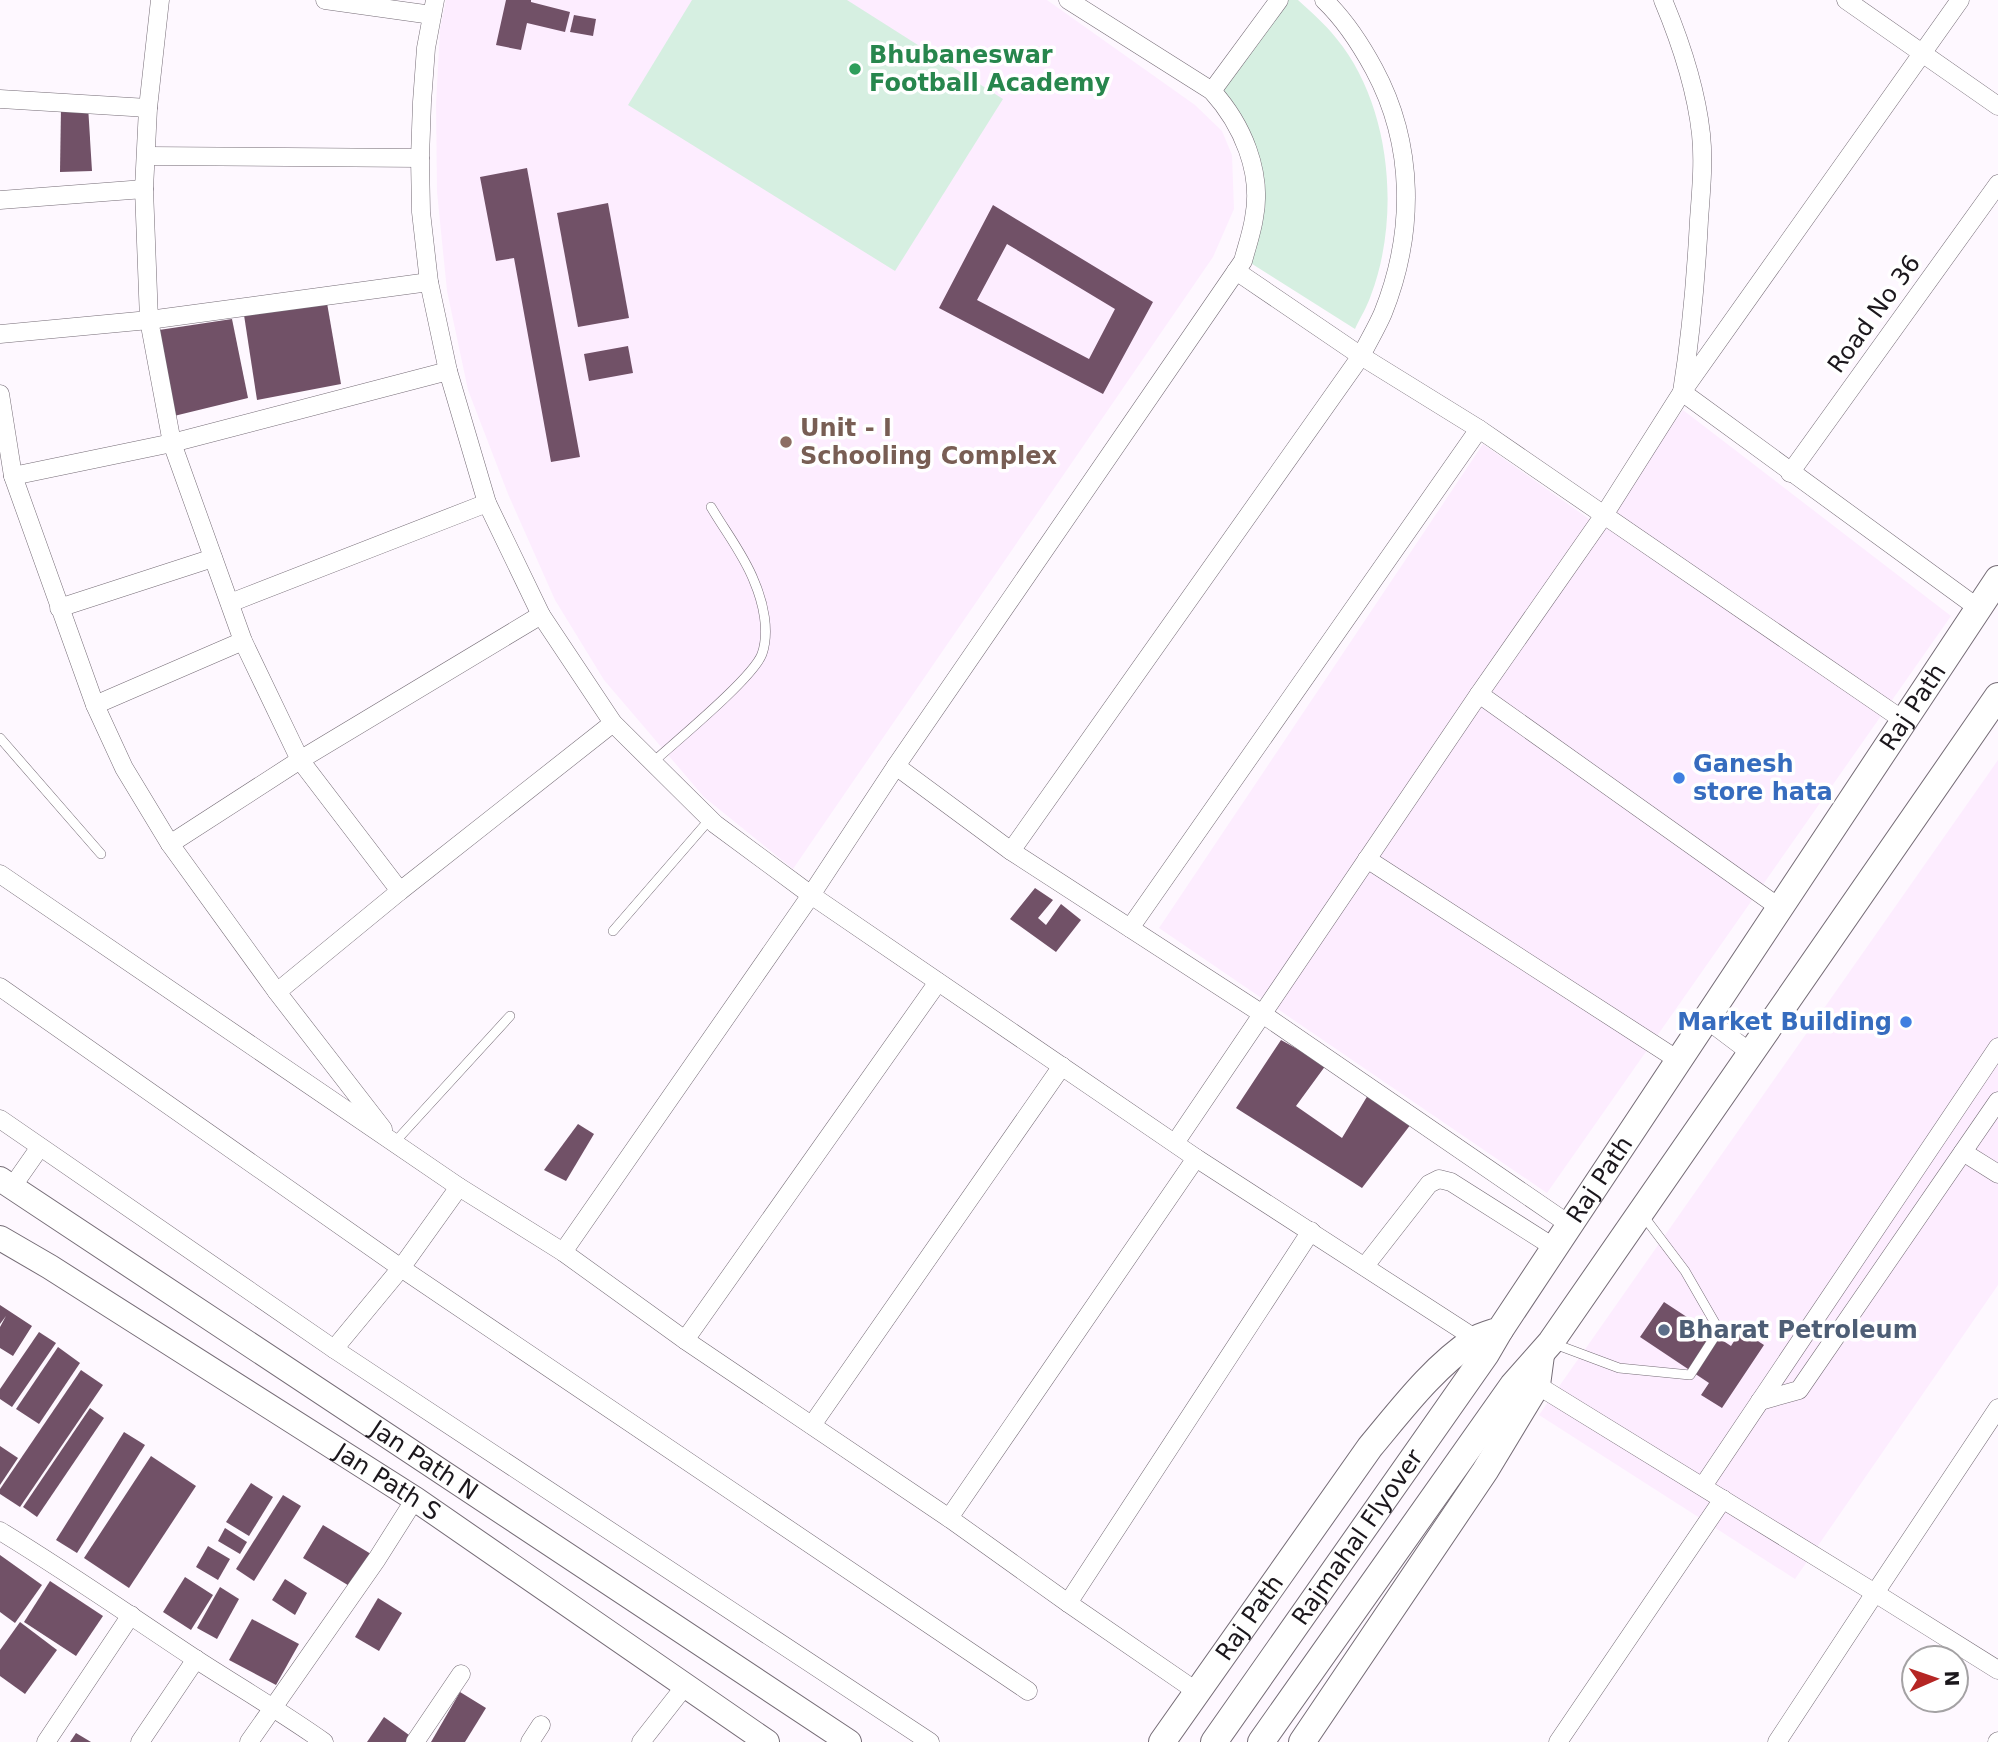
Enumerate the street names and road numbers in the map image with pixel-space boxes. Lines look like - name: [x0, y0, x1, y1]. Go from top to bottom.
- street label: Road No 36: [1822, 250, 1926, 378]
- street label: Raj Path: [1874, 659, 1952, 756]
- street label: Raj Path: [1561, 1131, 1638, 1228]
- street label: Jan Path N: [364, 1414, 483, 1506]
- street label: Jan Path S: [328, 1437, 446, 1526]
- street label: Rajmahal Flyover: [1286, 1444, 1429, 1631]
- street label: Raj Path: [1210, 1570, 1289, 1666]

